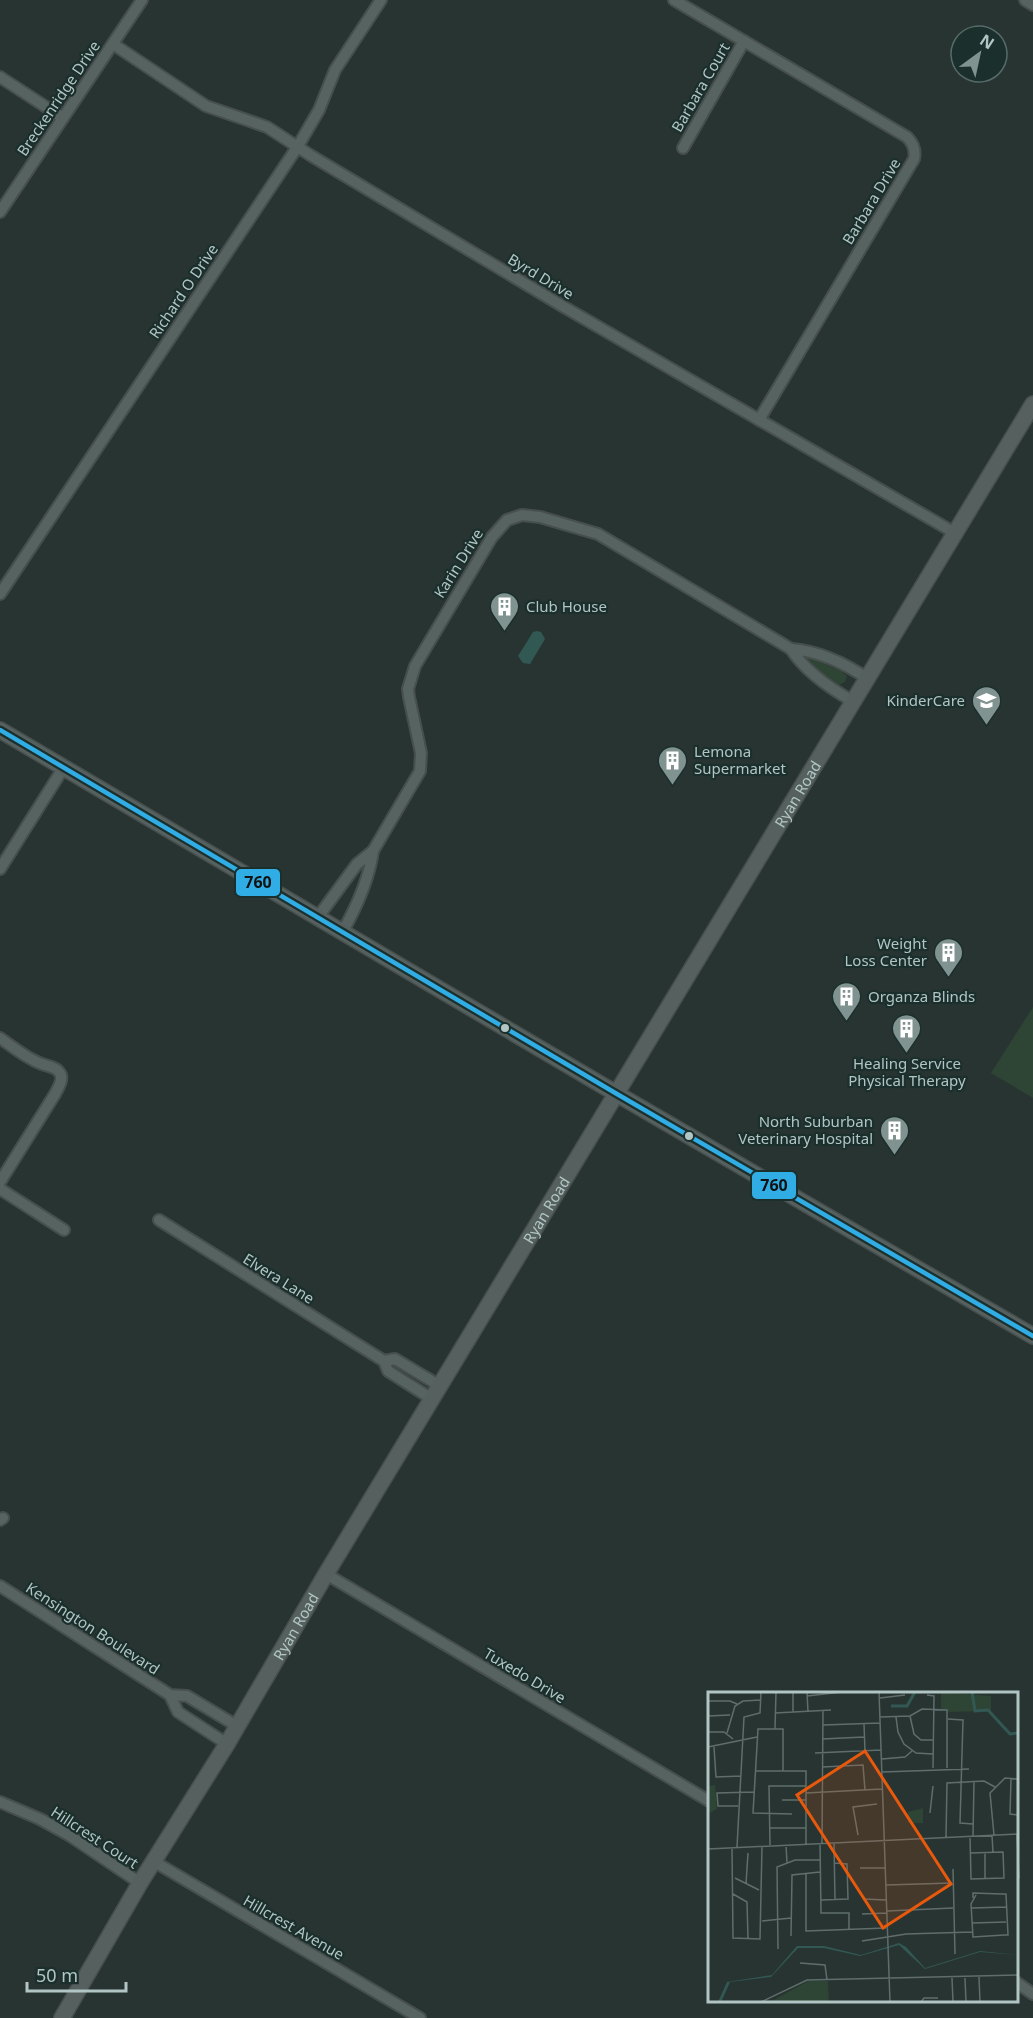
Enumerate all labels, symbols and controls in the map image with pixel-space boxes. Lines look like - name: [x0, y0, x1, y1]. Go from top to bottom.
- north arrow: [949, 24, 1009, 84]
- text: N: [976, 29, 999, 54]
- street label: Breckenridge Drive: [12, 36, 104, 160]
- street label: Barbara Court: [666, 38, 734, 135]
- street label: Barbara Drive: [837, 154, 905, 248]
- street label: Richard O Drive: [144, 240, 222, 342]
- street label: Byrd Drive: [504, 248, 578, 304]
- street label: Karin Drive: [429, 525, 487, 601]
- building icon: Club House: [489, 590, 521, 632]
- place label: Club House: [526, 596, 607, 616]
- school or university icon: KinderCare: [970, 684, 1002, 726]
- place label: KinderCare: [886, 690, 965, 710]
- place label: Lemona Supermarket: [694, 741, 786, 778]
- building icon: Lemona Supermarket: [657, 744, 689, 786]
- street label: Ryan Road: [769, 757, 825, 831]
- line badge: 760: [235, 868, 281, 897]
- text: 760: [244, 871, 272, 893]
- place label: Weight Loss Center: [845, 933, 928, 970]
- building icon: Weight Loss Center: [932, 936, 964, 978]
- building icon: Organza Blinds: [831, 980, 863, 1022]
- place label: Organza Blinds: [868, 986, 975, 1006]
- building icon: Healing Service Physical Therapy: [891, 1012, 923, 1054]
- unlabelled marker: [499, 1022, 511, 1034]
- place label: Healing Service Physical Therapy: [848, 1053, 966, 1090]
- place label: North Suburban Veterinary Hospital: [738, 1111, 873, 1148]
- building icon: North Suburban Veterinary Hospital: [878, 1114, 910, 1156]
- unlabelled marker: [683, 1130, 695, 1142]
- line badge: 760: [751, 1171, 797, 1200]
- street label: Ryan Road: [518, 1173, 574, 1247]
- text: 760: [760, 1174, 788, 1196]
- street label: Elvera Lane: [240, 1248, 318, 1308]
- street label: Kensington Boulevard: [22, 1577, 164, 1679]
- street label: Ryan Road: [268, 1589, 323, 1664]
- street label: Tuxedo Drive: [480, 1643, 570, 1707]
- inset map: [708, 1692, 1018, 2003]
- street label: Hillcrest Court: [48, 1801, 143, 1873]
- street label: Hillcrest Avenue: [240, 1890, 348, 1964]
- scale bar: [27, 1955, 126, 1993]
- text: 50 m: [36, 1963, 78, 1987]

